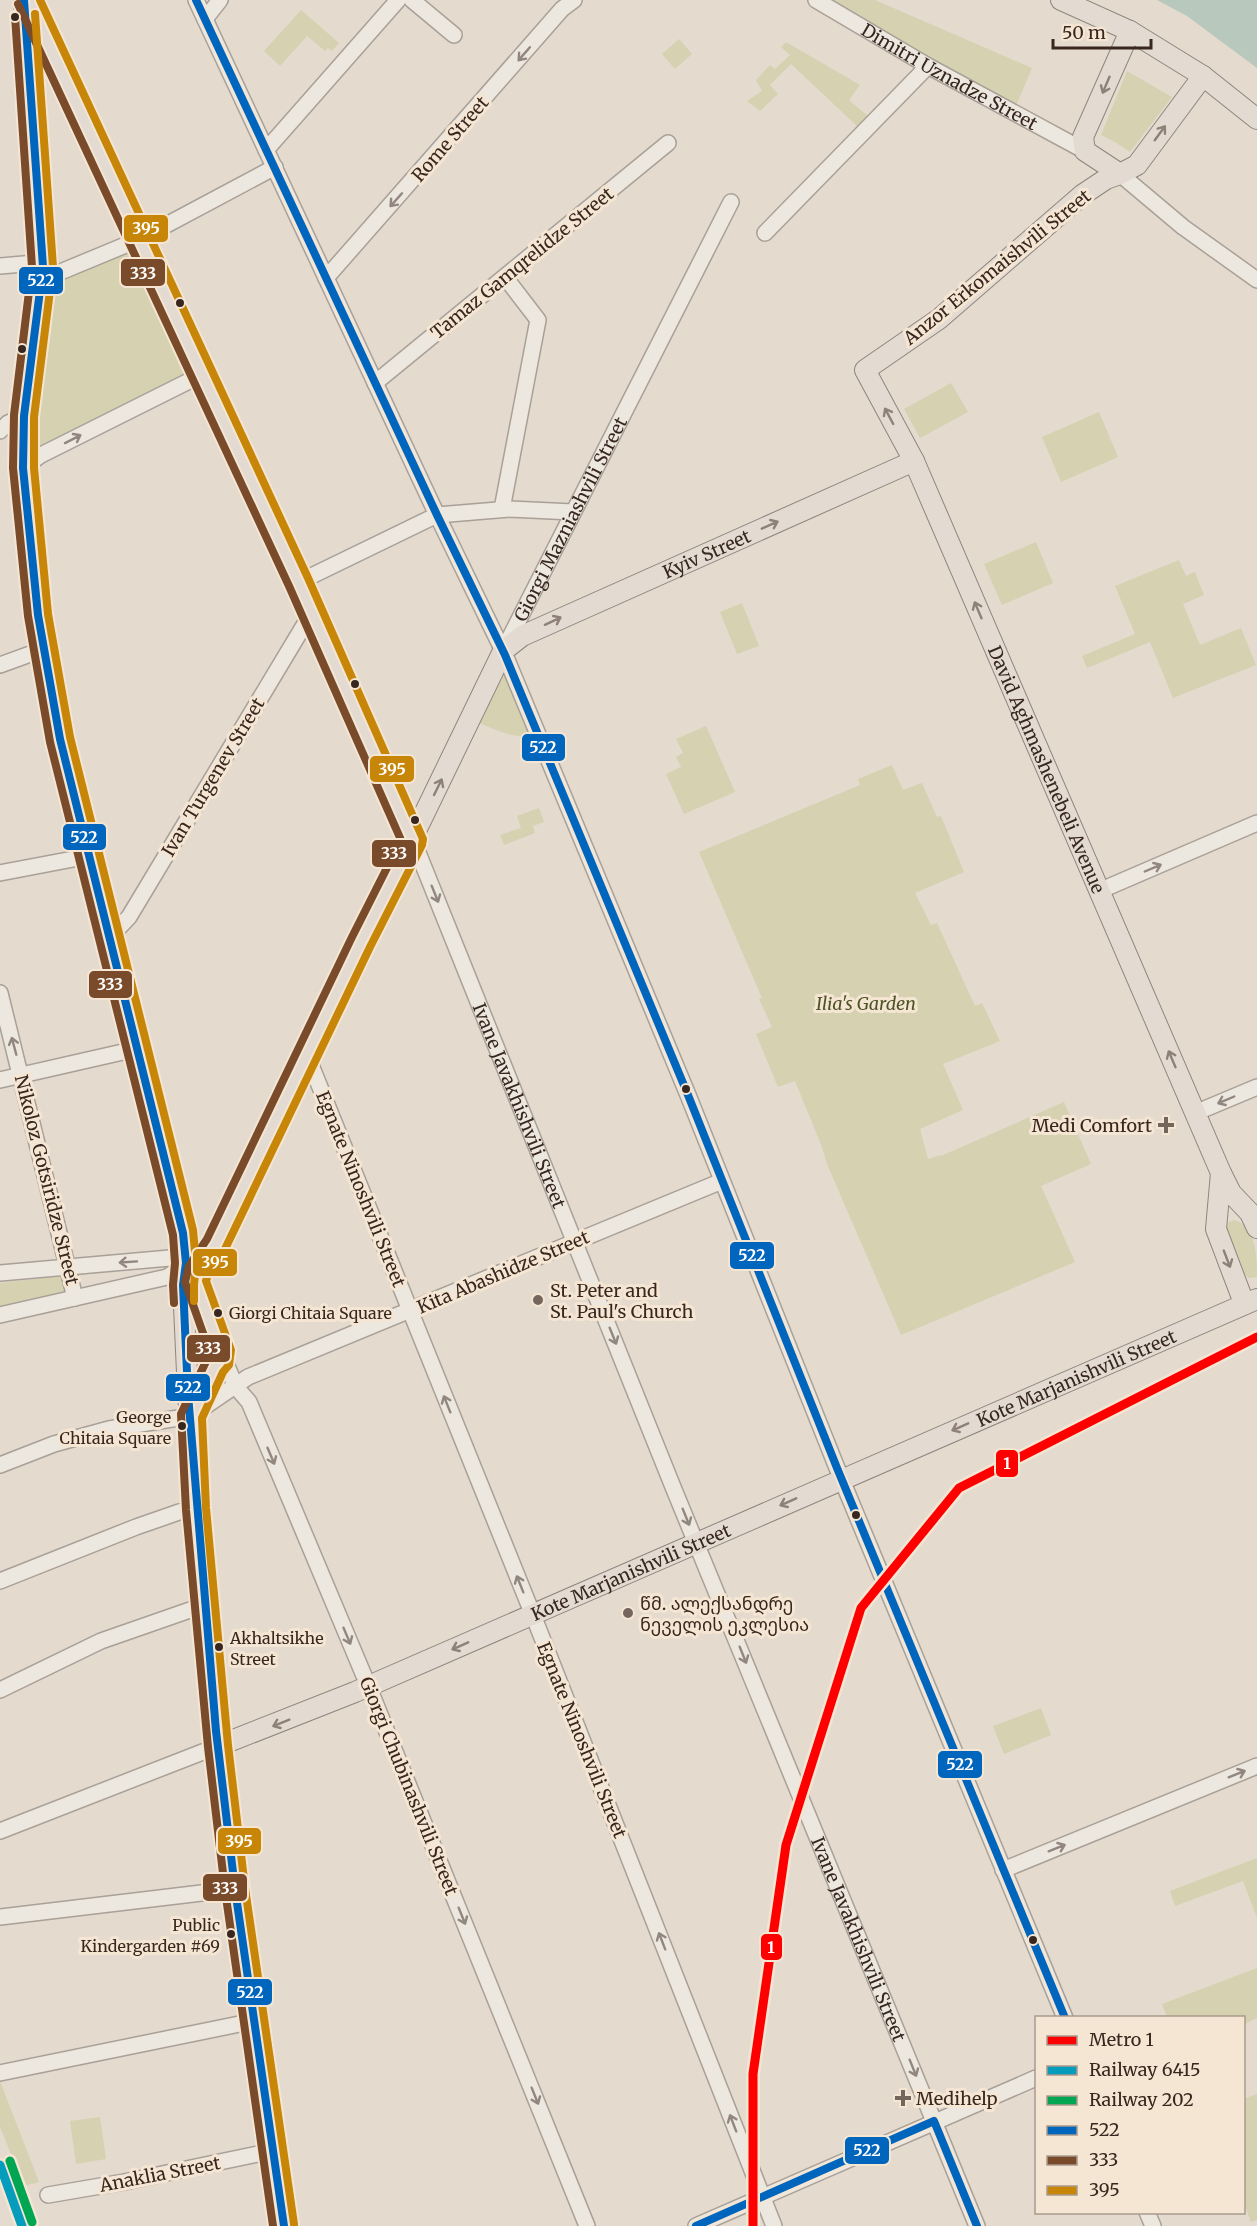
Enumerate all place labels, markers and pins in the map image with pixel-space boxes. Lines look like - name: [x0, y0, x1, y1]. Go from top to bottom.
- unlabelled marker: [9, 11, 21, 23]
- unlabelled marker: [174, 297, 186, 309]
- unlabelled marker: [16, 343, 28, 355]
- unlabelled marker: [349, 678, 361, 690]
- unlabelled marker: [409, 814, 421, 826]
- unlabelled marker: [680, 1083, 692, 1095]
- place label: Medi Comfort: [1032, 1114, 1152, 1137]
- marker: Medi Comfort: [1157, 1116, 1175, 1134]
- place label: St. Peter and St. Paul's Church: [550, 1279, 693, 1323]
- marker: St. Peter and St. Paul's Church: [531, 1293, 545, 1307]
- place label: Giorgi Chitaia Square: [229, 1303, 392, 1323]
- marker: Giorgi Chitaia Square: [212, 1307, 224, 1319]
- place label: George Chitaia Square: [60, 1407, 171, 1448]
- marker: George Chitaia Square: [176, 1420, 188, 1432]
- unlabelled marker: [850, 1509, 862, 1521]
- place label: წმ. ალექსანდრე ნეველის ეკლესია: [640, 1592, 809, 1636]
- marker: წმ. ალექსანდრე ნეველის ეკლესია: [621, 1606, 635, 1620]
- place label: Akhaltsikhe Street: [229, 1628, 324, 1669]
- marker: Akhaltsikhe Street: [213, 1641, 225, 1653]
- place label: Public Kindergarden #69: [80, 1915, 220, 1956]
- marker: Public Kindergarden #69: [225, 1928, 237, 1940]
- unlabelled marker: [1027, 1934, 1039, 1946]
- place label: Medihelp: [916, 2087, 998, 2110]
- marker: Medihelp: [894, 2089, 912, 2107]

